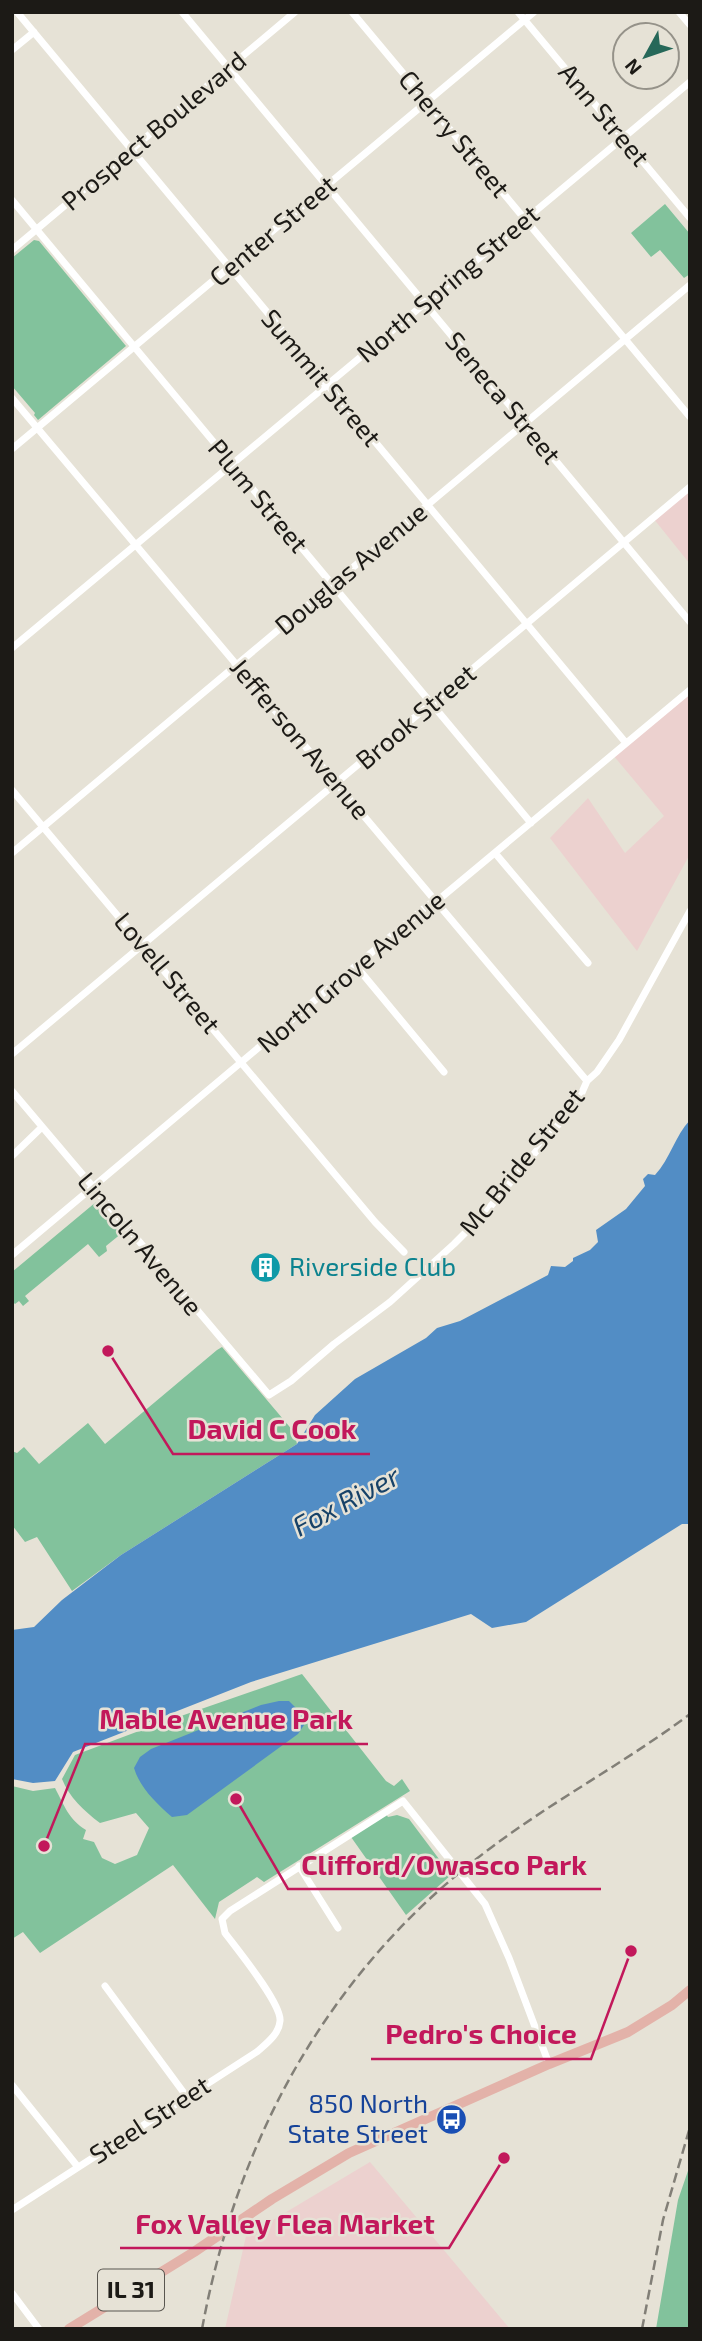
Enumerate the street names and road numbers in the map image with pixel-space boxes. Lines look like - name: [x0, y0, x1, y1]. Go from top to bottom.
- street label: Prospect Boulevard: [55, 44, 252, 216]
- street label: Ann Street: [553, 56, 657, 172]
- street label: Cherry Street: [393, 63, 517, 203]
- street label: Center Street: [202, 168, 342, 292]
- street label: North Spring Street: [350, 197, 545, 368]
- street label: Summit Street: [256, 302, 389, 452]
- street label: Seneca Street: [440, 325, 568, 469]
- street label: Plum Street: [203, 432, 316, 558]
- street label: Douglas Avenue: [268, 495, 432, 640]
- street label: Jefferson Avenue: [225, 651, 378, 825]
- street label: Brook Street: [349, 657, 481, 775]
- street label: North Grove Avenue: [250, 883, 450, 1058]
- street label: Lovell Street: [109, 905, 228, 1039]
- street label: Mc Bride Street: [452, 1081, 590, 1241]
- street label: Lincoln Avenue: [72, 1165, 210, 1321]
- street label: Steel Street: [83, 2068, 215, 2169]
- road number: IL 31: [98, 2270, 164, 2311]

